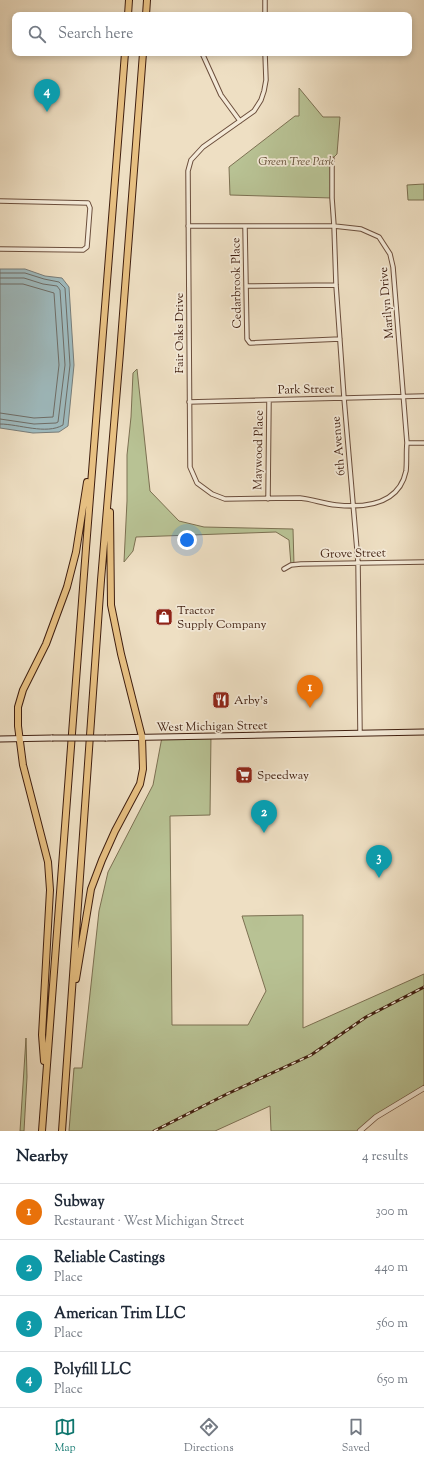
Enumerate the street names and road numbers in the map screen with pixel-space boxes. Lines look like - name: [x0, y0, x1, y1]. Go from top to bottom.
- street label: Cedarbrook Place: [227, 237, 247, 329]
- street label: Marilyn Drive: [375, 266, 399, 340]
- street label: Fair Oaks Drive: [171, 292, 189, 373]
- street label: Park Street: [278, 381, 334, 399]
- street label: Maywood Place: [249, 409, 269, 490]
- street label: 6th Avenue: [327, 415, 351, 476]
- street label: Grove Street: [320, 544, 386, 564]
- street label: West Michigan Street: [156, 717, 268, 737]

